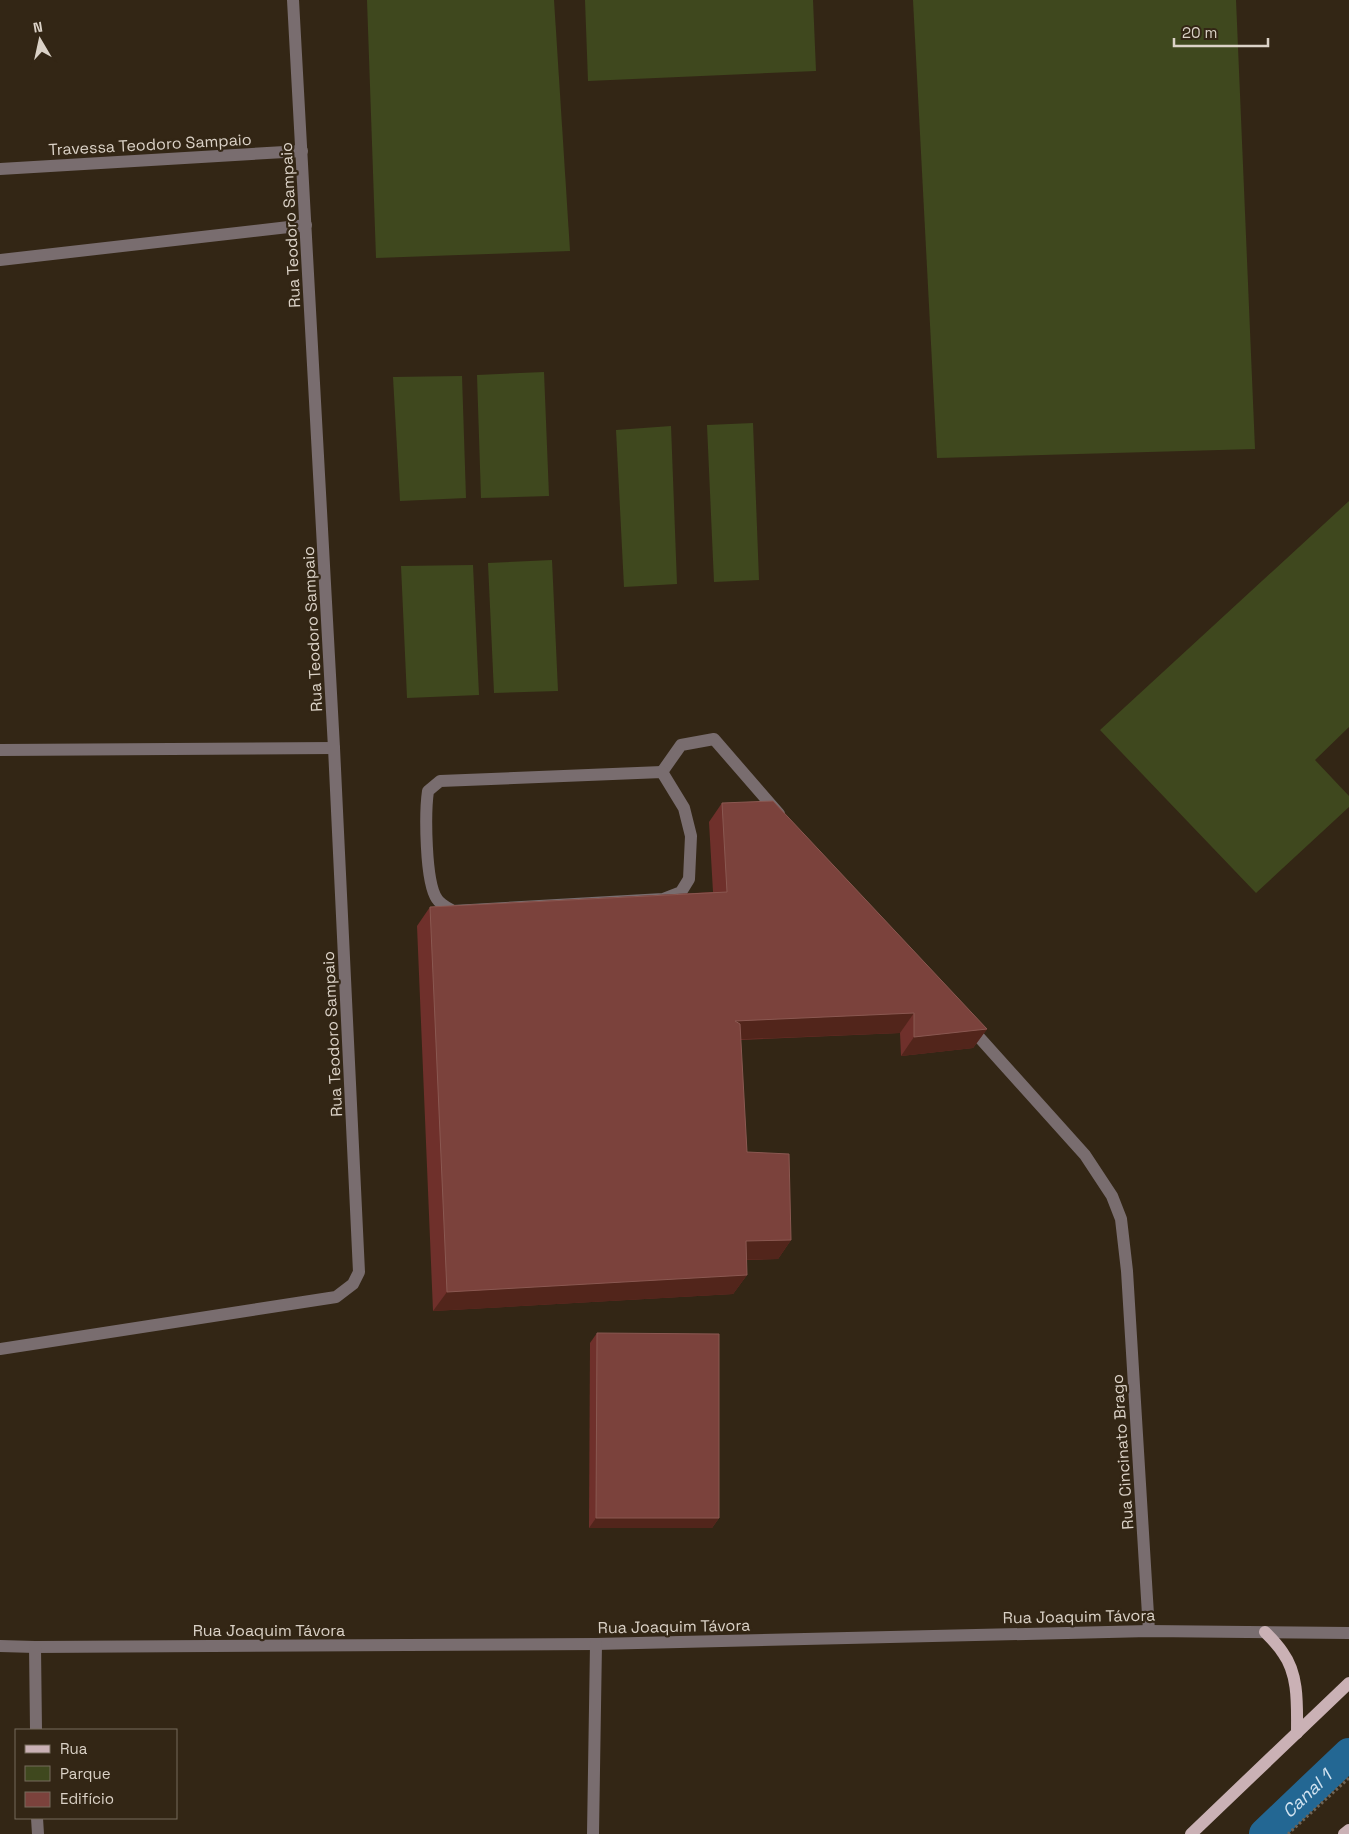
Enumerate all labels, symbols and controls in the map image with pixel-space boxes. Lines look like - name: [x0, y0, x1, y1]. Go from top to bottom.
- north arrow: [15, 15, 65, 65]
- scale bar: [1174, 15, 1268, 47]
- text: N: [32, 18, 44, 37]
- text: 20 m: [1182, 23, 1217, 42]
- street label: Travessa Teodoro Sampaio: [48, 129, 252, 160]
- street label: Rua Teodoro Sampaio: [276, 142, 305, 308]
- street label: Rua Teodoro Sampaio: [298, 546, 327, 712]
- street label: Rua Teodoro Sampaio: [318, 951, 347, 1117]
- street label: Rua Cincinato Brago: [1107, 1374, 1138, 1530]
- street label: Rua Joaquim Távora: [1003, 1605, 1155, 1628]
- street label: Rua Joaquim Távora: [598, 1615, 750, 1638]
- street label: Rua Joaquim Távora: [193, 1620, 345, 1641]
- legend: [15, 1729, 178, 1819]
- text: Rua: [60, 1739, 88, 1758]
- water label: Canal 1: [1277, 1763, 1338, 1823]
- text: Parque: [60, 1764, 111, 1783]
- text: Edifício: [60, 1789, 114, 1808]

